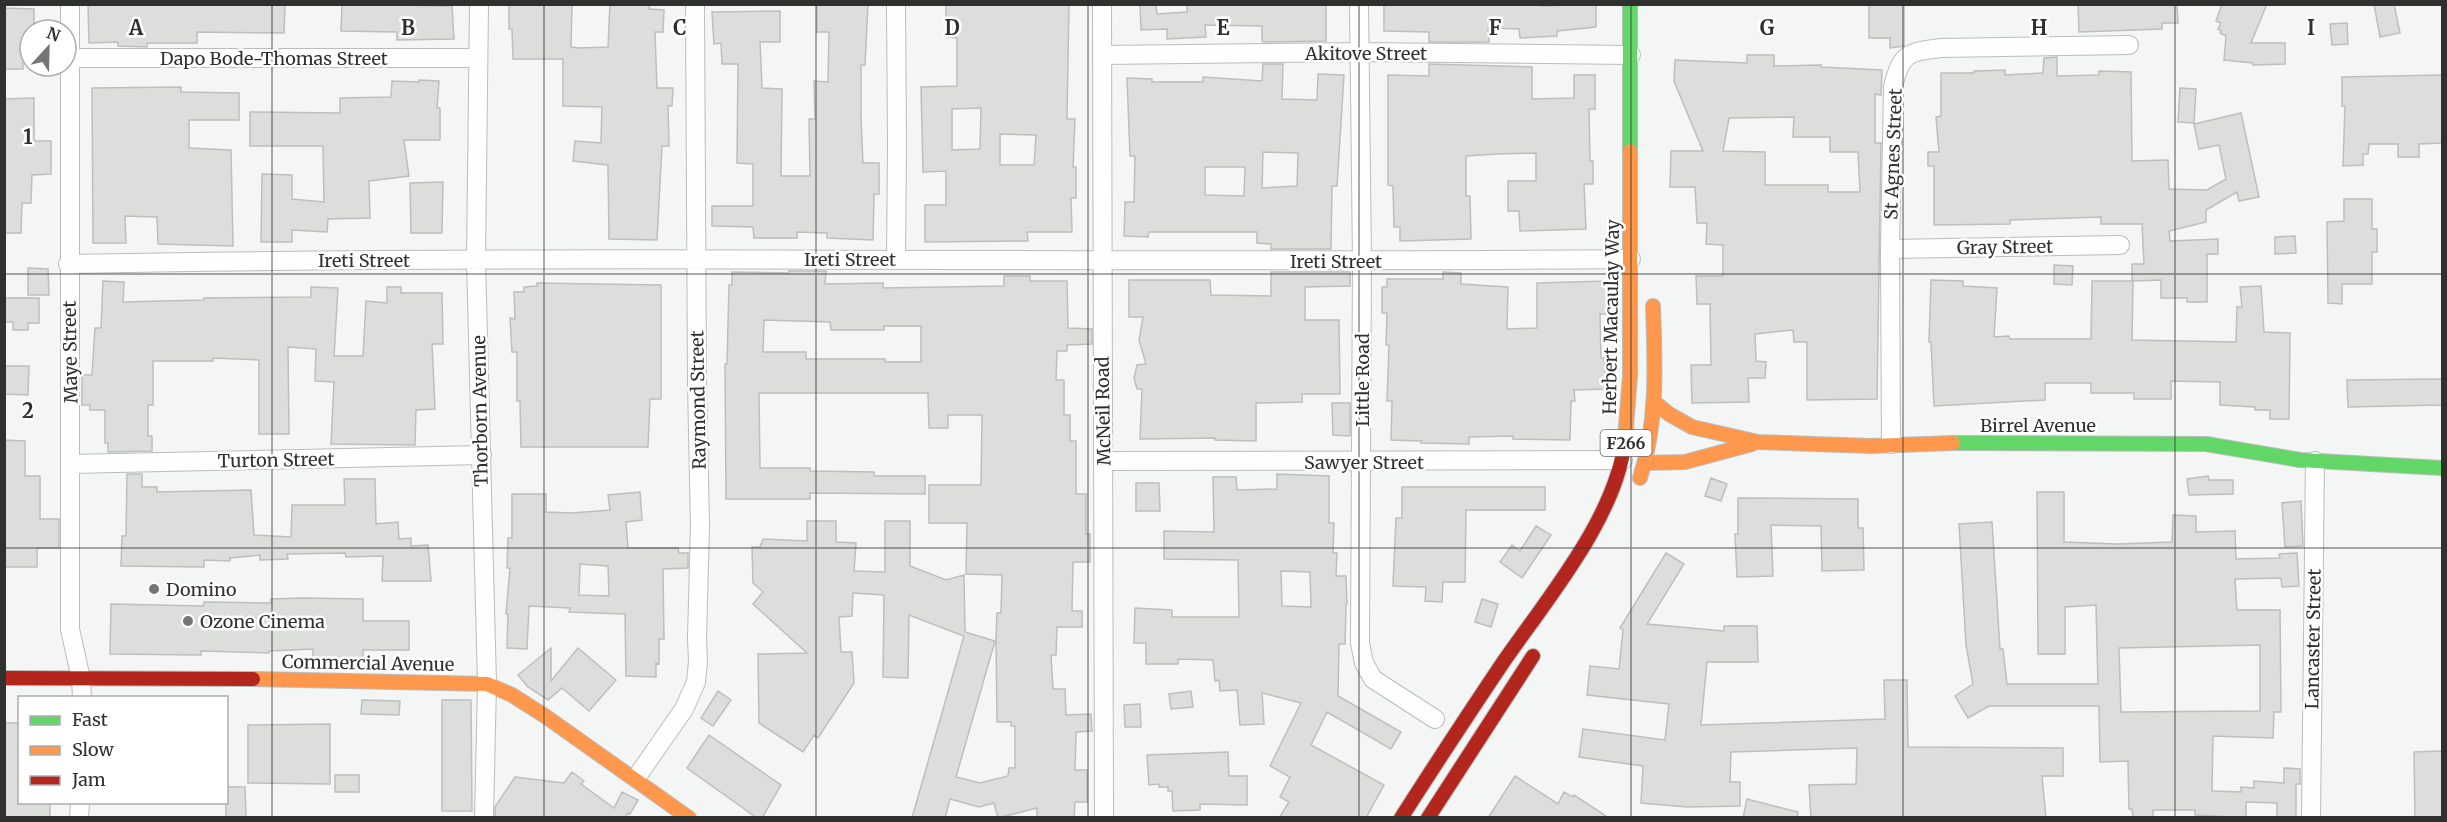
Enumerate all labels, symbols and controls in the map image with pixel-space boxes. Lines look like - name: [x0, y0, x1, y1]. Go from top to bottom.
- text: A: [128, 15, 144, 40]
- text: B: [401, 15, 415, 40]
- text: C: [673, 15, 687, 40]
- text: D: [944, 15, 960, 40]
- text: E: [1216, 15, 1230, 40]
- text: F: [1489, 15, 1502, 40]
- text: G: [1760, 15, 1775, 40]
- text: H: [2031, 15, 2047, 40]
- text: I: [2307, 15, 2315, 40]
- north arrow: [18, 18, 78, 78]
- text: N: [44, 22, 64, 46]
- street label: Akitove Street: [1304, 42, 1427, 65]
- street label: Dapo Bode-Thomas Street: [160, 47, 388, 70]
- street label: St Agnes Street: [1879, 88, 1907, 220]
- text: 1: [23, 124, 33, 149]
- street label: Herbert Macaulay Way: [1598, 219, 1624, 415]
- street label: Gray Street: [1957, 235, 2053, 259]
- street label: Ireti Street: [804, 248, 896, 271]
- street label: Ireti Street: [318, 249, 410, 272]
- street label: Ireti Street: [1290, 250, 1382, 273]
- street label: Maye Street: [58, 300, 82, 404]
- street label: Raymond Street: [685, 330, 711, 470]
- street label: Little Road: [1351, 333, 1374, 427]
- street label: Thorborn Avenue: [467, 335, 493, 487]
- street label: McNeil Road: [1091, 356, 1115, 466]
- text: 2: [22, 398, 34, 423]
- street label: Birrel Avenue: [1980, 414, 2096, 437]
- road number: F266: [1600, 430, 1652, 456]
- street label: Turton Street: [217, 447, 335, 473]
- street label: Sawyer Street: [1304, 451, 1424, 474]
- street label: Lancaster Street: [2300, 568, 2326, 710]
- place label: Domino: [166, 578, 236, 601]
- marker: Domino: [147, 582, 161, 596]
- place label: Ozone Cinema: [200, 610, 325, 633]
- marker: Ozone Cinema: [181, 614, 195, 628]
- street label: Commercial Avenue: [282, 650, 454, 676]
- legend: [18, 696, 228, 804]
- text: Fast: [72, 708, 108, 731]
- text: Slow: [72, 738, 115, 761]
- text: Jam: [71, 768, 106, 791]

